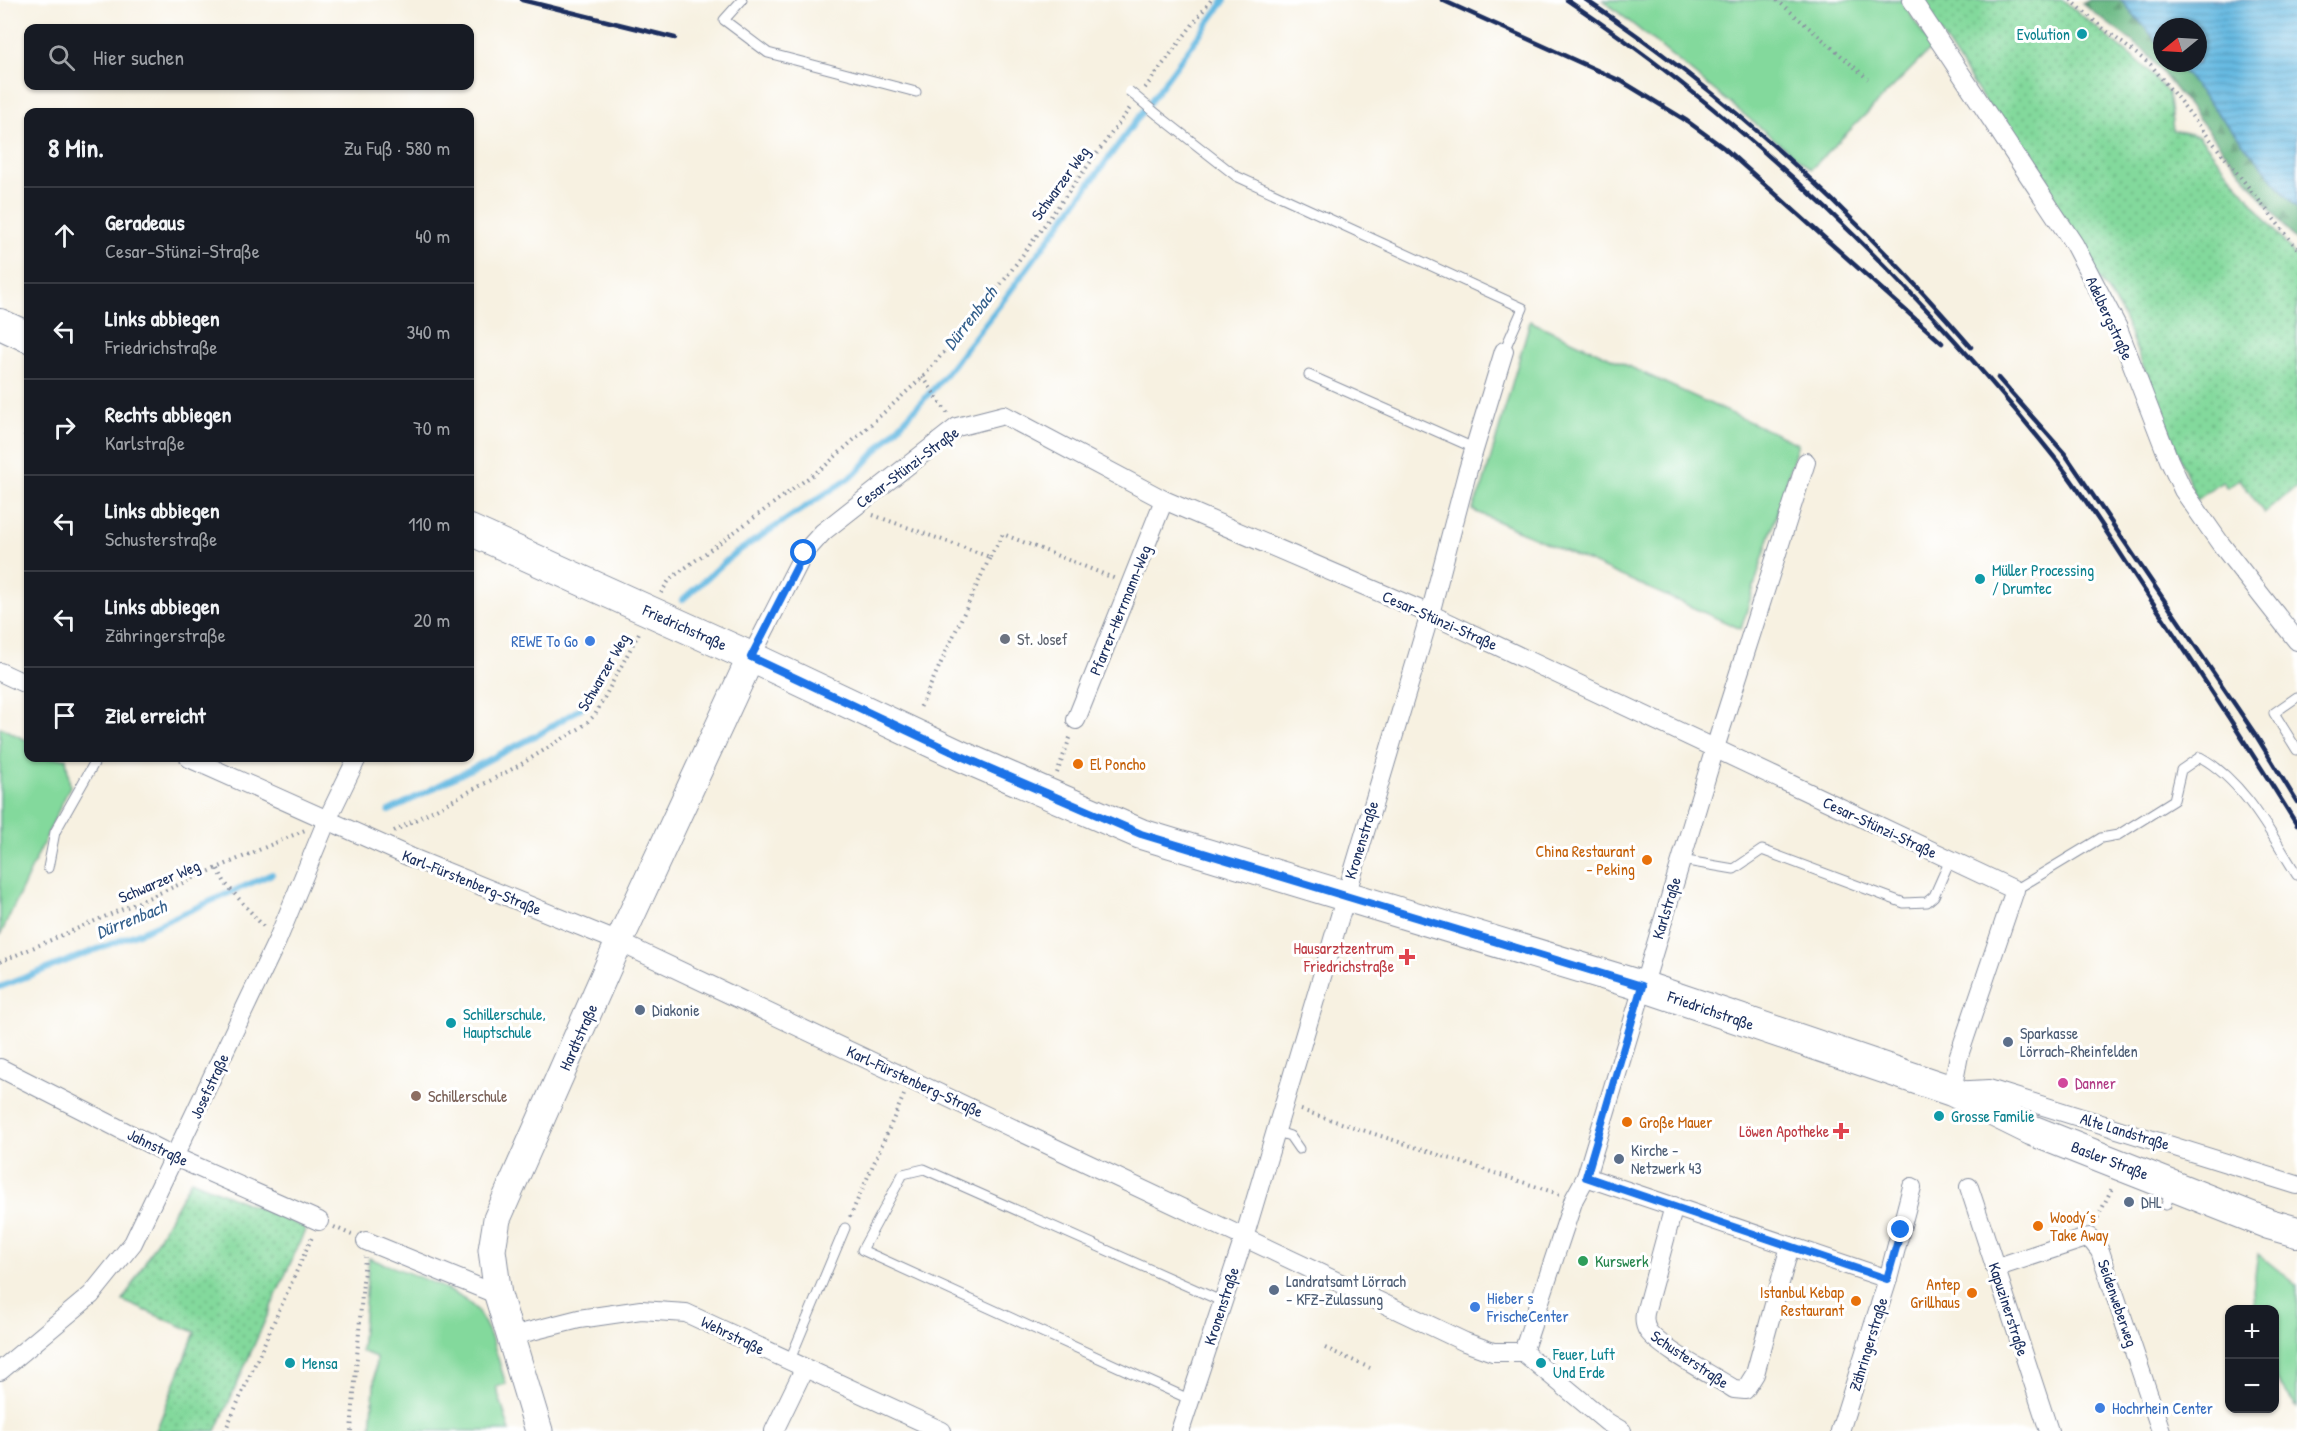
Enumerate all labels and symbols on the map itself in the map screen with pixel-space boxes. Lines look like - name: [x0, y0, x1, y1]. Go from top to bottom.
- north arrow: [2153, 18, 2207, 72]
- place label: Evolution: [2017, 23, 2070, 45]
- marker: Evolution: [2075, 27, 2089, 41]
- street label: Schwarzer Weg: [1026, 142, 1094, 224]
- street label: Adelbergstraße: [2081, 273, 2139, 364]
- water label: Dürrenbach: [937, 280, 1003, 355]
- street label: Cesar-Stünzi-Straße: [851, 421, 964, 513]
- route start: [790, 539, 816, 565]
- street label: Pfarrer-Herrmann-Weg: [1084, 542, 1156, 678]
- place label: Müller Processing / Drumtec: [1992, 559, 2094, 599]
- marker: Müller Processing / Drumtec: [1973, 572, 1987, 586]
- street label: Cesar-Stünzi-Straße: [1379, 585, 1502, 655]
- street label: Friedrichstraße: [639, 598, 731, 656]
- place label: St. Josef: [1017, 628, 1068, 650]
- street label: Schwarzer Weg: [572, 629, 634, 715]
- place label: REWE To Go: [511, 630, 579, 652]
- marker: St. Josef: [998, 632, 1012, 646]
- marker: REWE To Go: [583, 634, 597, 648]
- place label: El Poncho: [1090, 753, 1146, 775]
- marker: El Poncho: [1071, 757, 1085, 771]
- street label: Cesar-Stünzi-Straße: [1819, 791, 1941, 863]
- street label: Kronenstraße: [1339, 798, 1384, 882]
- place label: China Restaurant - Peking: [1536, 840, 1635, 880]
- street label: Karl-Fürstenberg-Straße: [399, 844, 545, 920]
- marker: China Restaurant - Peking: [1640, 853, 1654, 867]
- street label: Schwarzer Weg: [115, 854, 203, 908]
- street label: Karlstraße: [1646, 874, 1686, 942]
- water label: Dürrenbach: [92, 893, 171, 944]
- place label: Hausarztzentrum Friedrichstraße: [1294, 937, 1395, 977]
- marker: Hausarztzentrum Friedrichstraße: [1398, 948, 1416, 966]
- street label: Friedrichstraße: [1664, 985, 1758, 1035]
- place label: Diakonie: [652, 999, 700, 1021]
- street label: Hardtstraße: [554, 1000, 603, 1074]
- place label: Schillerschule, Hauptschule: [463, 1003, 546, 1043]
- marker: Diakonie: [633, 1003, 647, 1017]
- marker: Schillerschule, Hauptschule: [444, 1016, 458, 1030]
- place label: Sparkasse Lörrach-Rheinfelden: [2020, 1022, 2138, 1062]
- marker: Sparkasse Lörrach-Rheinfelden: [2001, 1035, 2015, 1049]
- street label: Karl-Fürstenberg-Straße: [843, 1040, 987, 1123]
- street label: Josefstraße: [184, 1049, 234, 1122]
- place label: Danner: [2075, 1072, 2116, 1094]
- marker: Danner: [2056, 1076, 2070, 1090]
- place label: Schillerschule: [428, 1085, 508, 1107]
- marker: Schillerschule: [409, 1089, 423, 1103]
- place label: Grosse Familie: [1951, 1105, 2035, 1127]
- street label: Alte Landstraße: [2078, 1107, 2173, 1155]
- marker: Grosse Familie: [1932, 1109, 1946, 1123]
- place label: Große Mauer: [1639, 1111, 1713, 1133]
- marker: Große Mauer: [1620, 1115, 1634, 1129]
- place label: Löwen Apotheke: [1739, 1120, 1830, 1142]
- street label: Jahnstraße: [124, 1123, 193, 1171]
- marker: Löwen Apotheke: [1834, 1124, 1848, 1138]
- street label: Basler Straße: [2068, 1135, 2152, 1185]
- place label: Kirche - Netzwerk 43: [1631, 1139, 1702, 1179]
- marker: Kirche - Netzwerk 43: [1612, 1152, 1626, 1166]
- place label: DHL: [2141, 1191, 2162, 1213]
- marker: DHL: [2122, 1195, 2136, 1209]
- place label: Woody´s Take Away: [2050, 1206, 2109, 1246]
- route end: [1887, 1216, 1913, 1242]
- marker: Woody´s Take Away: [2031, 1219, 2045, 1233]
- place label: Kurswerk: [1595, 1250, 1649, 1272]
- marker: Kurswerk: [1576, 1254, 1590, 1268]
- street label: Seidenweberweg: [2093, 1256, 2143, 1350]
- street label: Kapuzinerstraße: [1984, 1259, 2035, 1359]
- street label: Kronenstraße: [1198, 1264, 1244, 1348]
- place label: Landratsamt Lörrach - KFZ-Zulassung: [1286, 1270, 1406, 1310]
- place label: Antep Grillhaus: [1910, 1273, 1960, 1313]
- place label: Istanbul Kebap Restaurant: [1760, 1281, 1844, 1321]
- marker: Landratsamt Lörrach - KFZ-Zulassung: [1267, 1283, 1281, 1297]
- marker: Antep Grillhaus: [1965, 1286, 1979, 1300]
- place label: Hieber s FrischeCenter: [1486, 1287, 1569, 1327]
- street label: Zähringerstraße: [1843, 1294, 1893, 1393]
- marker: Istanbul Kebap Restaurant: [1849, 1294, 1863, 1308]
- marker: Hieber s FrischeCenter: [1468, 1300, 1482, 1314]
- street label: Wehrstraße: [698, 1310, 769, 1360]
- street label: Schusterstraße: [1647, 1325, 1734, 1394]
- place label: Feuer, Luft Und Erde: [1552, 1343, 1615, 1383]
- place label: Mensa: [302, 1352, 338, 1374]
- marker: Mensa: [283, 1356, 297, 1370]
- marker: Feuer, Luft Und Erde: [1534, 1356, 1548, 1370]
- place label: Hochrhein Center: [2112, 1397, 2213, 1419]
- marker: Hochrhein Center: [2093, 1401, 2107, 1415]

